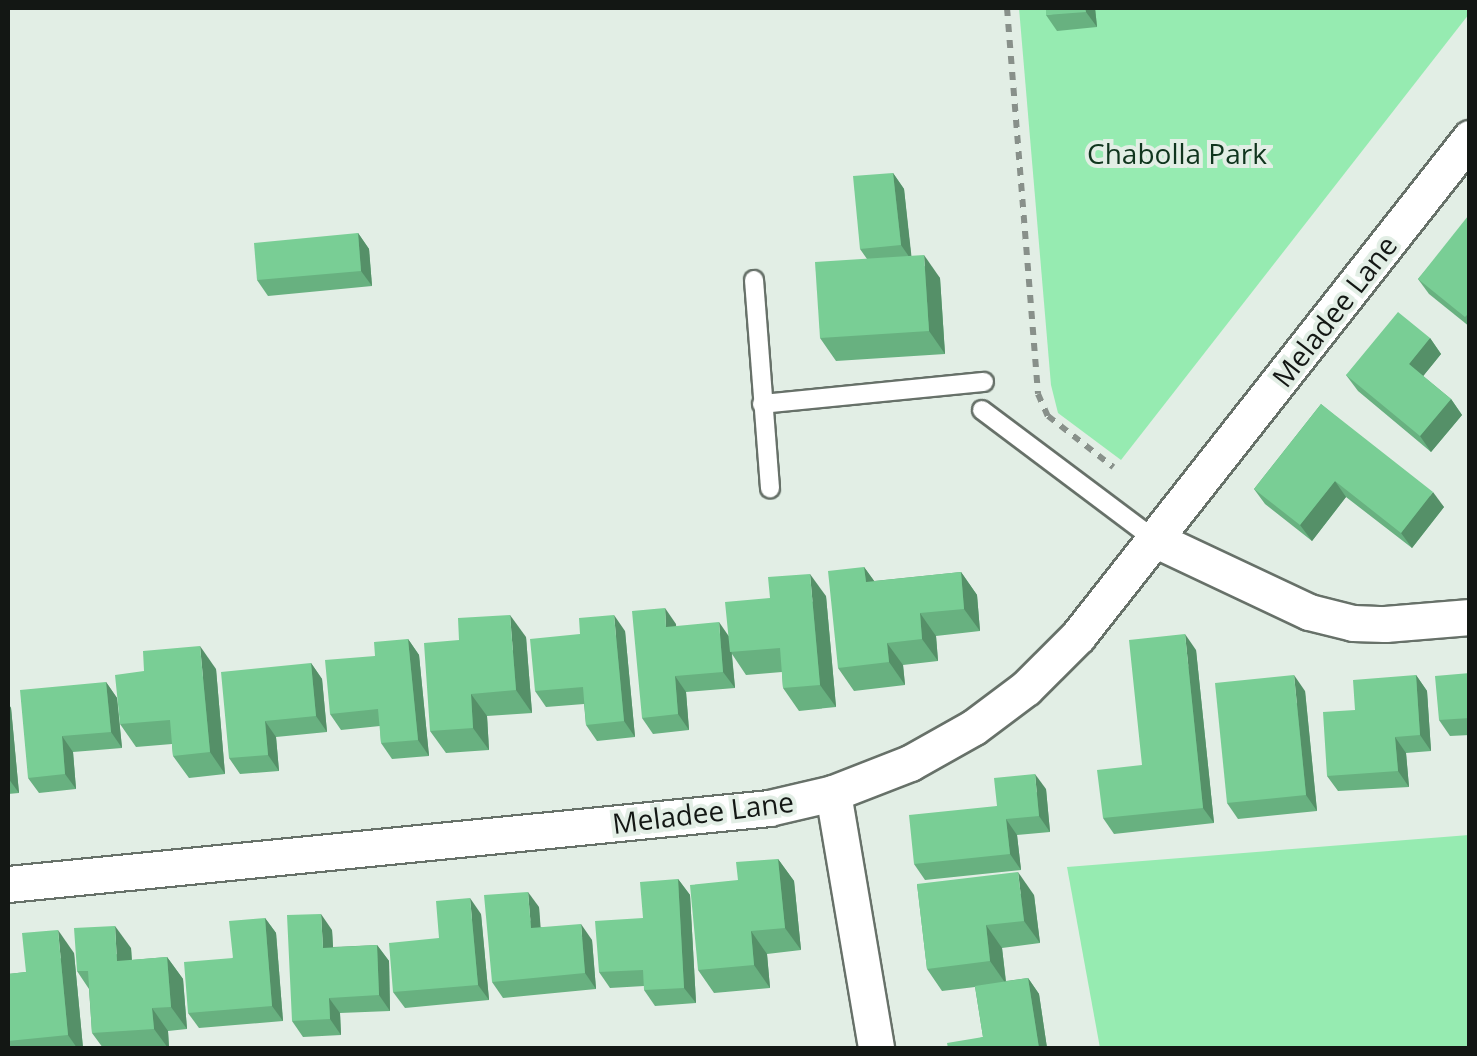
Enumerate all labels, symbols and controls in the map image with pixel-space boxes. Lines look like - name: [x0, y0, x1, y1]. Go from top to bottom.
- park label: Chabolla Park: [1087, 136, 1267, 170]
- street label: Meladee Lane: [1265, 229, 1403, 393]
- street label: Meladee Lane: [610, 784, 796, 840]

